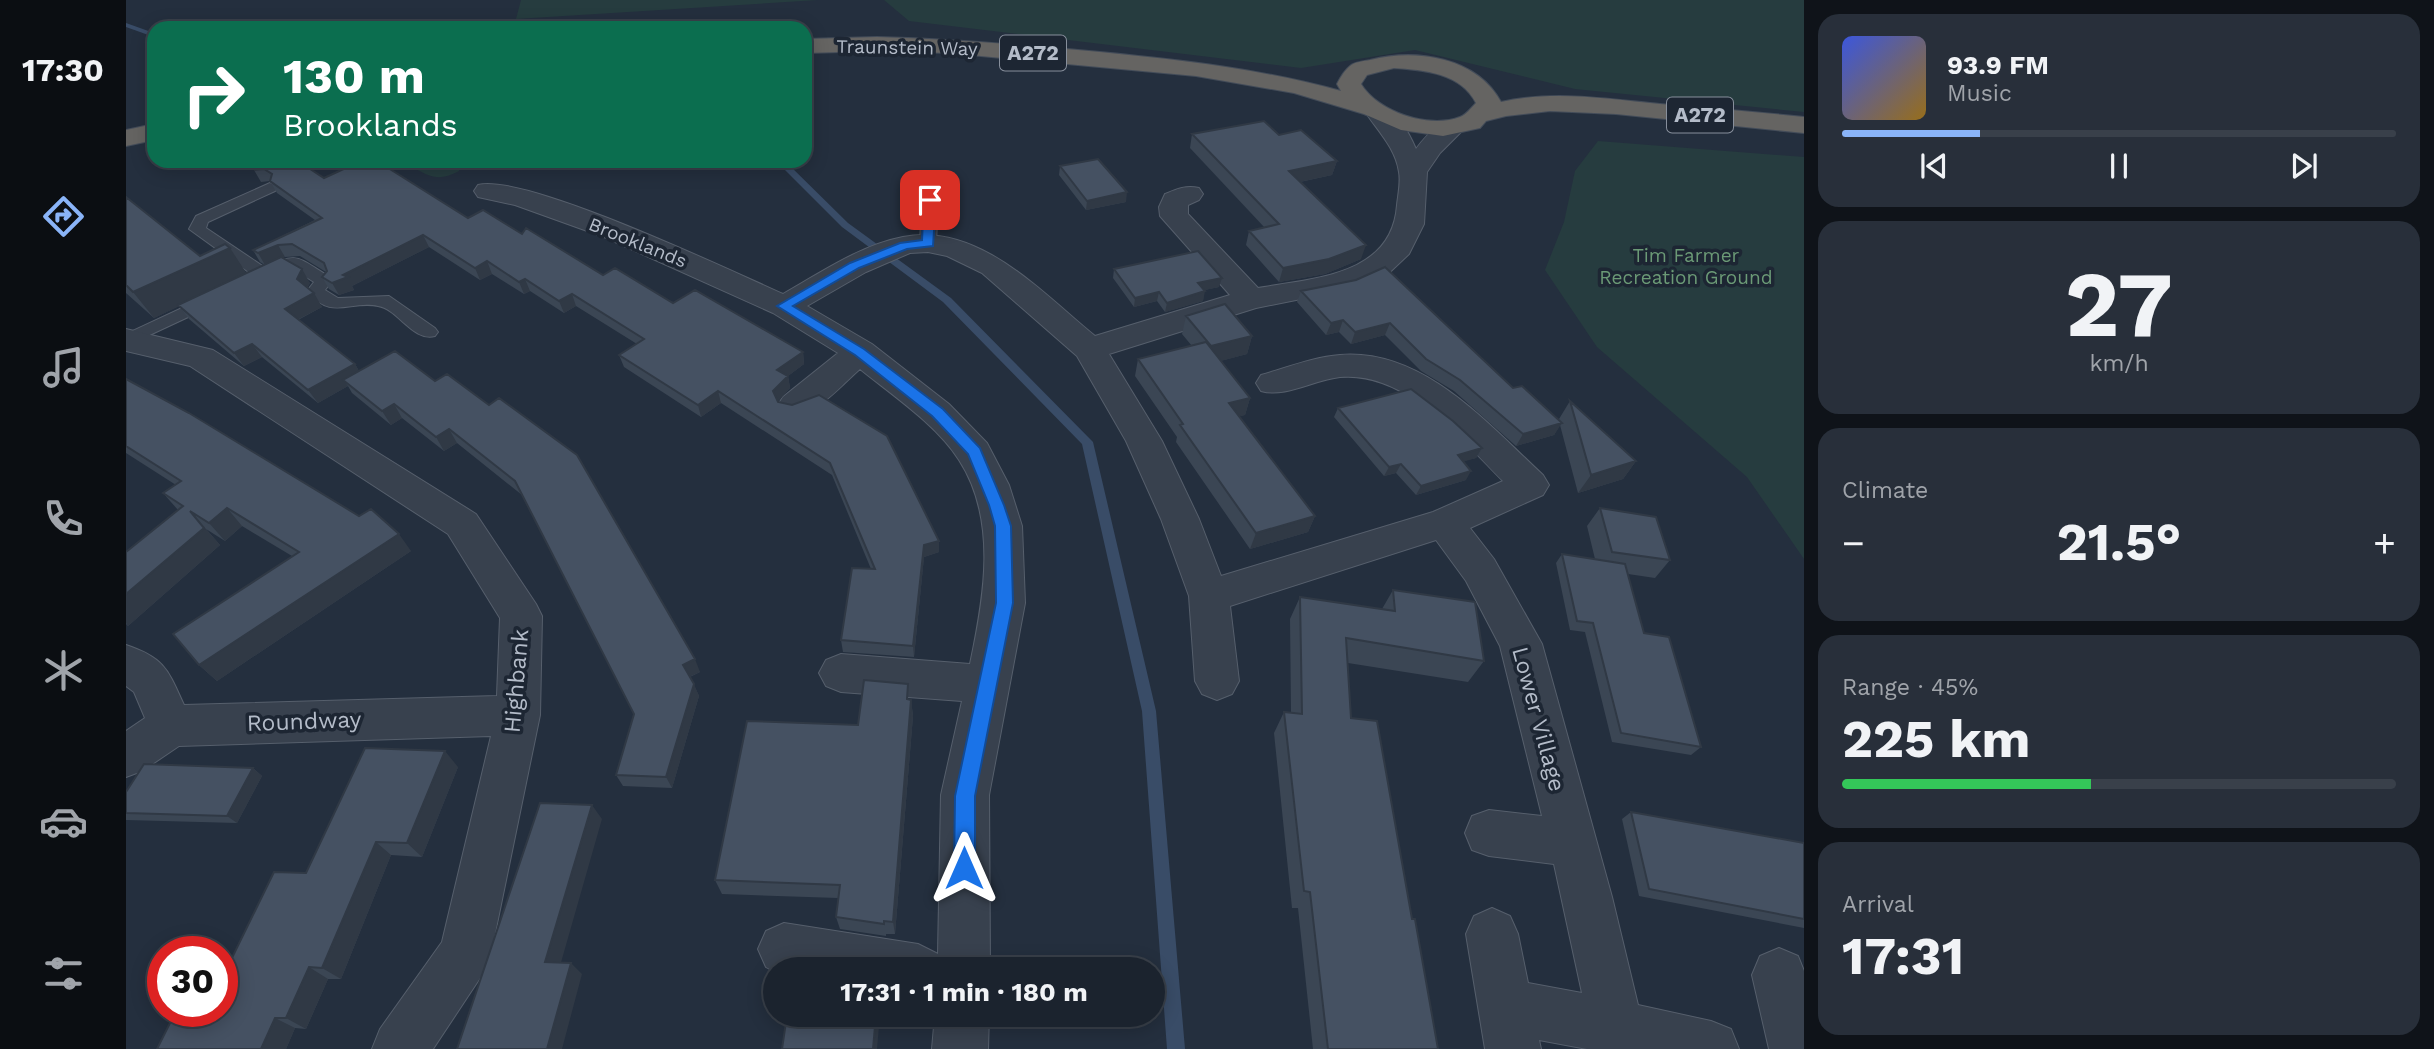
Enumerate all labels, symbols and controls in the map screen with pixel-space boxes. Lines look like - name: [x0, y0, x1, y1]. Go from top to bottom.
- street label: Traunstein Way: [836, 35, 978, 60]
- road number: A272: [1000, 36, 1066, 70]
- text: 130 m: [283, 47, 425, 105]
- icon: right: [168, 49, 259, 140]
- text: 93.9 FM: [1947, 50, 2049, 80]
- text: 17:30: [22, 51, 104, 89]
- text: Music: [1947, 80, 2012, 107]
- road number: A272: [1667, 97, 1733, 132]
- text: Brooklands: [283, 106, 458, 144]
- icon: previous: [1915, 147, 1953, 185]
- icon: pause: [2100, 147, 2138, 185]
- icon: next: [2285, 147, 2323, 185]
- pin: [900, 170, 960, 230]
- icon: arrive: [911, 181, 949, 219]
- icon: directions: [39, 192, 88, 241]
- street label: Brooklands: [585, 212, 690, 273]
- park label: Tim Farmer Recreation Ground: [1599, 244, 1773, 289]
- text: 27: [2065, 251, 2173, 358]
- icon: music: [39, 343, 88, 392]
- text: km/h: [2089, 350, 2149, 377]
- text: Climate: [1842, 477, 1928, 504]
- icon: phone: [39, 494, 88, 543]
- text: 21.5°: [2057, 512, 2181, 573]
- text: −: [1842, 521, 1865, 565]
- text: +: [2373, 521, 2396, 565]
- street label: Highbank: [499, 628, 534, 734]
- street label: Lower Village: [1506, 644, 1571, 794]
- icon: climate: [39, 646, 88, 695]
- text: Range · 45%: [1842, 674, 1978, 701]
- street label: Roundway: [246, 706, 362, 737]
- text: 225 km: [1842, 709, 2030, 770]
- icon: car: [39, 797, 88, 846]
- position arrow: [927, 831, 1001, 905]
- text: Arrival: [1842, 891, 1914, 918]
- text: 17:31: [1842, 926, 1964, 987]
- speed limit sign: 30: [147, 936, 238, 1027]
- icon: filters: [39, 949, 88, 998]
- text: 17:31 · 1 min · 180 m: [840, 977, 1088, 1007]

